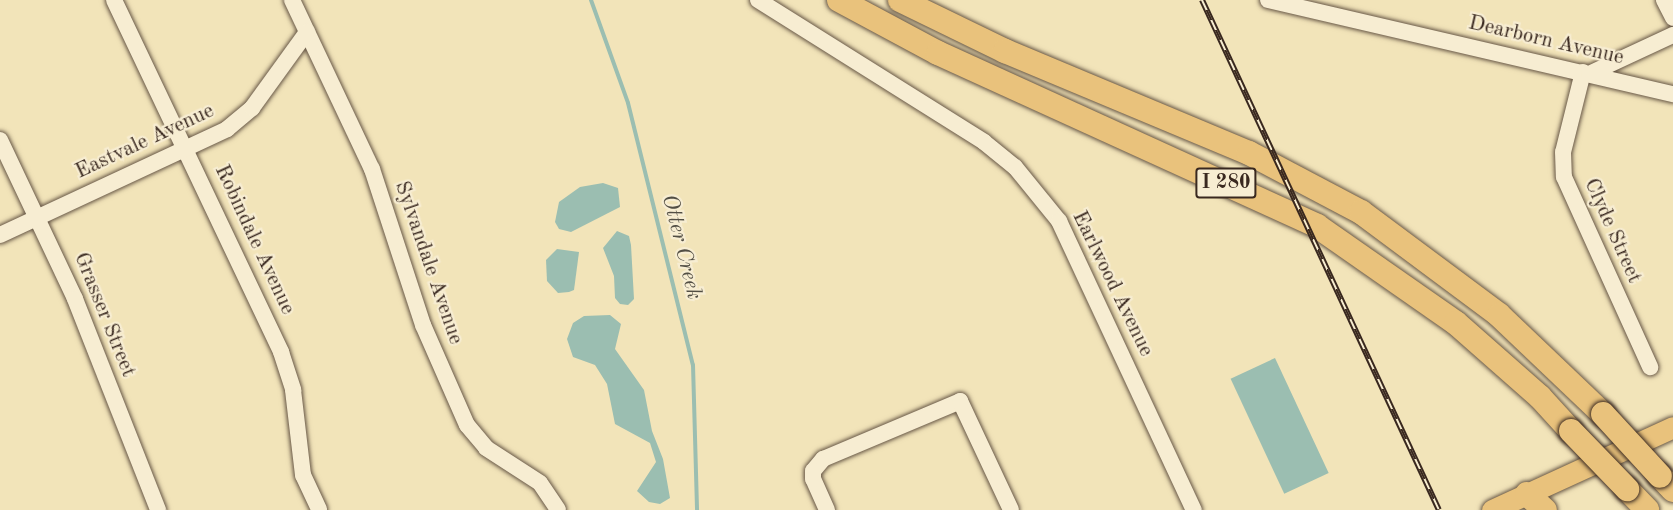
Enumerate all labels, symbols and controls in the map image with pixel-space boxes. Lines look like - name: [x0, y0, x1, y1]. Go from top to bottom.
- street label: Dearborn Avenue: [1466, 11, 1626, 71]
- street label: Eastvale Avenue: [72, 99, 218, 185]
- street label: Robindale Avenue: [208, 161, 300, 319]
- road number: I 280: [1194, 166, 1258, 200]
- street label: Clyde Street: [1578, 175, 1646, 287]
- street label: Sylvandale Avenue: [388, 178, 468, 348]
- water label: Otter Creek: [655, 192, 707, 302]
- street label: Earlwood Avenue: [1066, 207, 1158, 361]
- street label: Grasser Street: [68, 249, 140, 381]

